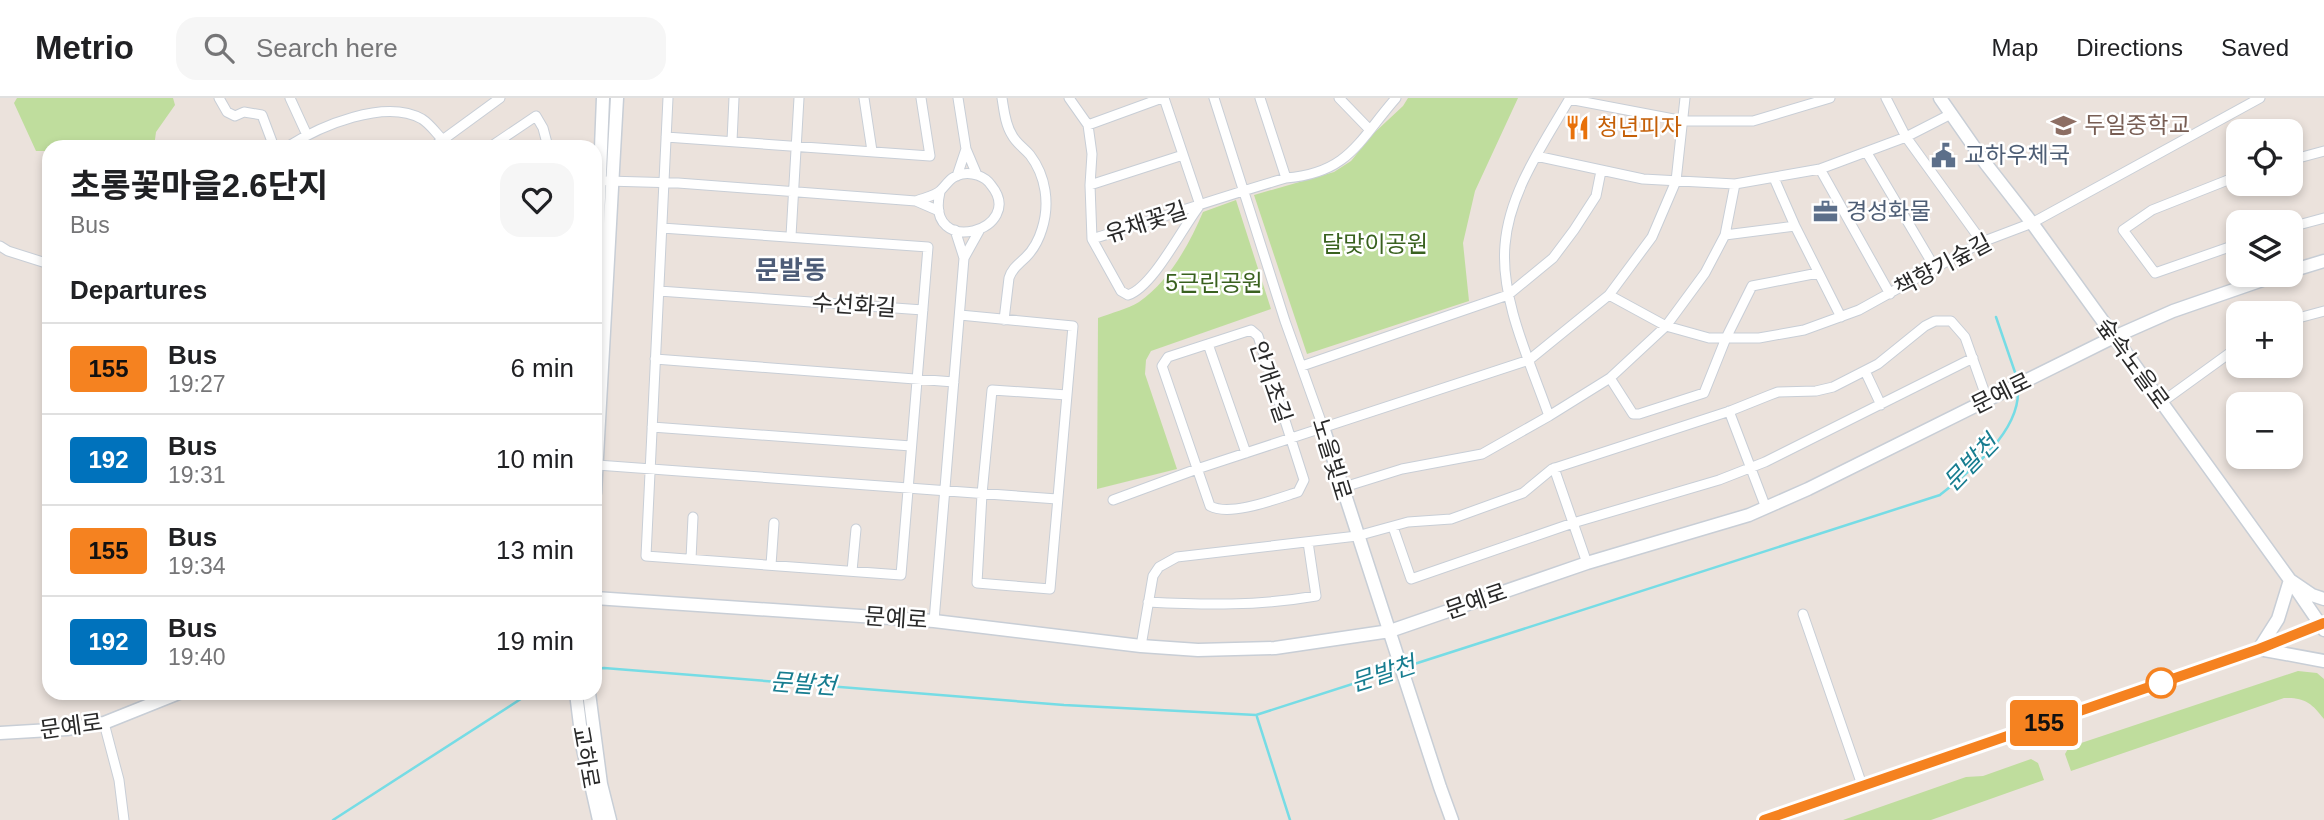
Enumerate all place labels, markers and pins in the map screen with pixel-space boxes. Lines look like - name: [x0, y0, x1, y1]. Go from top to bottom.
- school or university icon: 두일중학교: [2050, 111, 2078, 139]
- place label: 두일중학교: [2084, 112, 2190, 138]
- restaurant icon: 청년피자: [1563, 113, 1591, 141]
- place label: 청년피자: [1597, 114, 1682, 140]
- public building icon: 교하우체국: [1930, 141, 1958, 169]
- place label: 교하우체국: [1964, 142, 2070, 168]
- office icon: 경성화물: [1812, 197, 1840, 225]
- place label: 경성화물: [1846, 198, 1931, 224]
- unlabelled marker: [2146, 668, 2176, 698]

